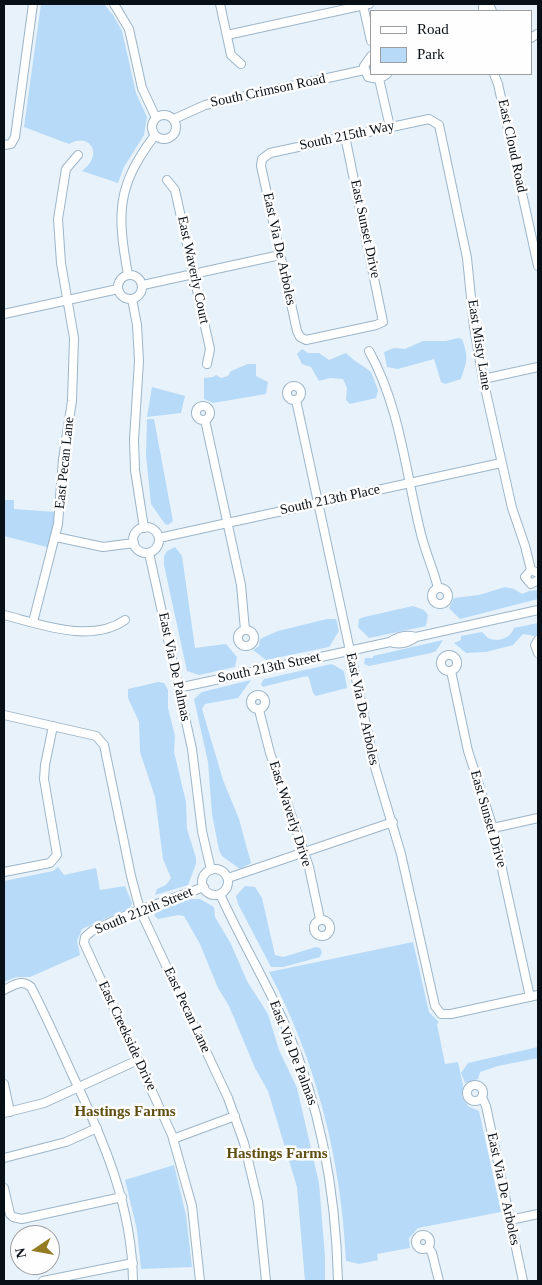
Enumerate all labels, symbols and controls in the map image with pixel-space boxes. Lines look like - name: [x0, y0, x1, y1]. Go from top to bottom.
- legend: [370, 10, 532, 75]
- text: Road: [417, 21, 449, 37]
- text: Park: [417, 46, 445, 62]
- street label: South Crimson Road: [209, 71, 327, 111]
- street label: East Cloud Road: [494, 98, 530, 194]
- street label: South 215th Way: [298, 118, 396, 154]
- street label: East Sunset Drive: [346, 178, 384, 280]
- street label: East Via De Arboles: [259, 191, 299, 307]
- street label: East Waverly Court: [173, 214, 213, 326]
- street label: East Misty Lane: [464, 298, 494, 392]
- street label: East Pecan Lane: [52, 416, 78, 510]
- street label: South 213th Place: [278, 481, 382, 519]
- street label: East Via De Palmas: [154, 611, 194, 723]
- street label: South 213th Street: [216, 649, 322, 687]
- street label: East Via De Arboles: [342, 651, 382, 767]
- street label: East Waverly Drive: [265, 759, 315, 869]
- street label: East Sunset Drive: [466, 768, 510, 870]
- street label: South 212th Street: [93, 884, 195, 938]
- street label: East Pecan Lane: [160, 965, 214, 1055]
- street label: East Creekside Drive: [94, 979, 160, 1093]
- street label: East Via De Palmas: [265, 998, 321, 1108]
- district label: Hastings Farms: [74, 1103, 176, 1121]
- street label: East Via De Arboles: [483, 1131, 523, 1247]
- district label: Hastings Farms: [226, 1145, 328, 1163]
- north arrow: [10, 1225, 60, 1275]
- text: N: [12, 1247, 29, 1260]

